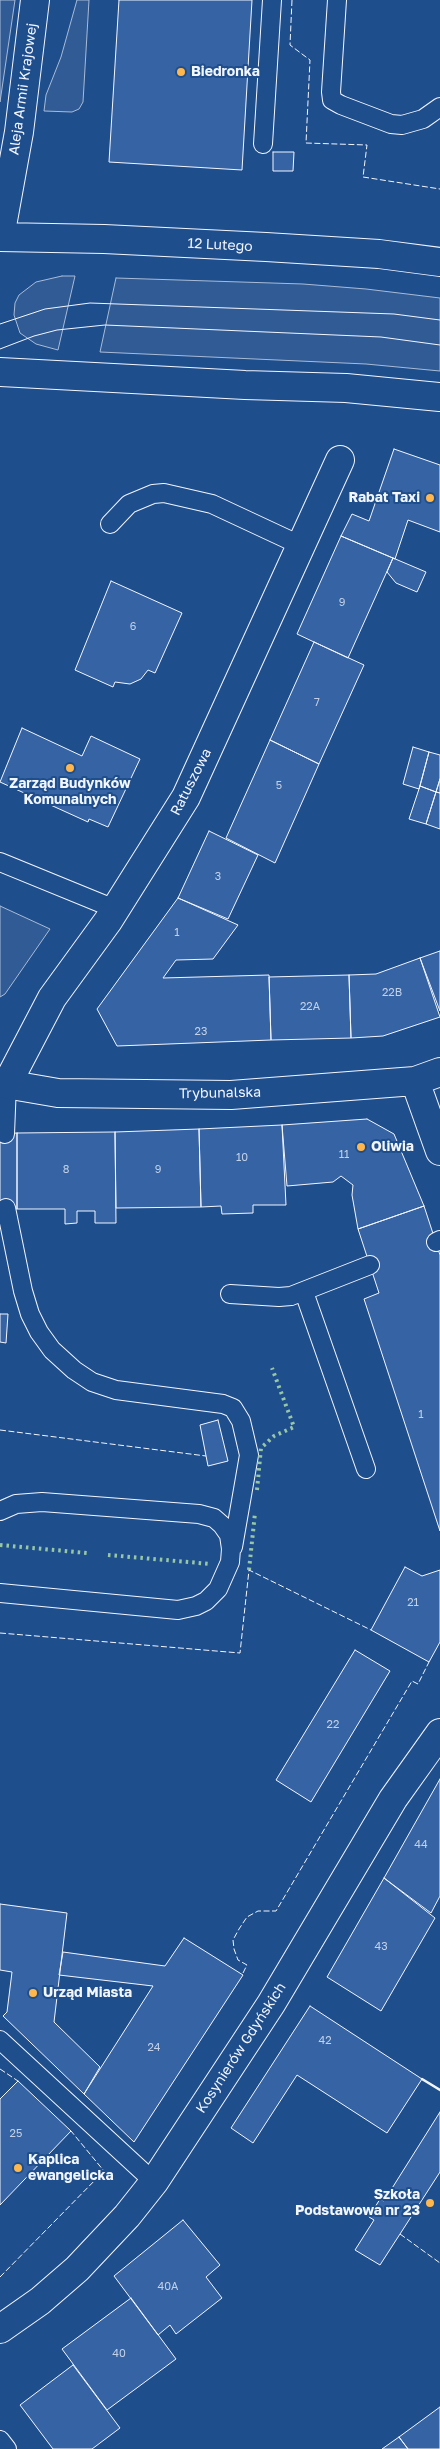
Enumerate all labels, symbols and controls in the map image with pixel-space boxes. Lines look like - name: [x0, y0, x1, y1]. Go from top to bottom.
- street label: Aleja Armii Krajowej: [5, 22, 41, 156]
- place label: Biedronka: [191, 64, 260, 80]
- marker: Biedronka: [175, 66, 187, 78]
- street label: 12 Lutego: [187, 235, 253, 255]
- place label: Rabat Taxi: [348, 490, 420, 506]
- marker: Rabat Taxi: [424, 492, 436, 504]
- house number: 9: [339, 596, 345, 610]
- house number: 6: [130, 620, 136, 634]
- house number: 7: [314, 696, 320, 710]
- street label: Ratuszowa: [167, 746, 215, 818]
- marker: Zarząd Budynków Komunalnych: [64, 762, 76, 774]
- place label: Zarząd Budynków Komunalnych: [9, 776, 131, 809]
- house number: 5: [276, 779, 282, 793]
- house number: 3: [215, 870, 221, 884]
- house number: 1: [174, 926, 180, 940]
- house number: 22B: [382, 986, 402, 1000]
- house number: 22A: [300, 1000, 320, 1014]
- house number: 23: [195, 1025, 207, 1039]
- street label: Trybunalska: [179, 1084, 261, 1102]
- place label: Oliwia: [371, 1139, 414, 1155]
- marker: Oliwia: [355, 1141, 367, 1153]
- house number: 11: [339, 1148, 349, 1162]
- house number: 10: [236, 1151, 248, 1165]
- house number: 8: [63, 1163, 69, 1177]
- house number: 9: [155, 1163, 161, 1177]
- house number: 1: [418, 1408, 424, 1422]
- house number: 21: [407, 1596, 419, 1610]
- house number: 22: [327, 1718, 339, 1732]
- house number: 44: [414, 1838, 428, 1852]
- house number: 43: [374, 1940, 388, 1954]
- street label: Kosynierów Gdyńskich: [193, 1980, 289, 2116]
- place label: Urząd Miasta: [43, 1985, 132, 2001]
- marker: Urząd Miasta: [27, 1987, 39, 1999]
- house number: 42: [318, 2034, 332, 2048]
- house number: 24: [147, 2041, 161, 2055]
- house number: 25: [10, 2127, 22, 2141]
- place label: Kaplica ewangelicka: [28, 2152, 114, 2184]
- marker: Kaplica ewangelicka: [12, 2162, 24, 2174]
- place label: Szkoła Podstawowa nr 23: [295, 2187, 420, 2220]
- marker: Szkoła Podstawowa nr 23: [424, 2197, 436, 2209]
- house number: 40A: [158, 2280, 178, 2294]
- house number: 40: [112, 2347, 126, 2361]

